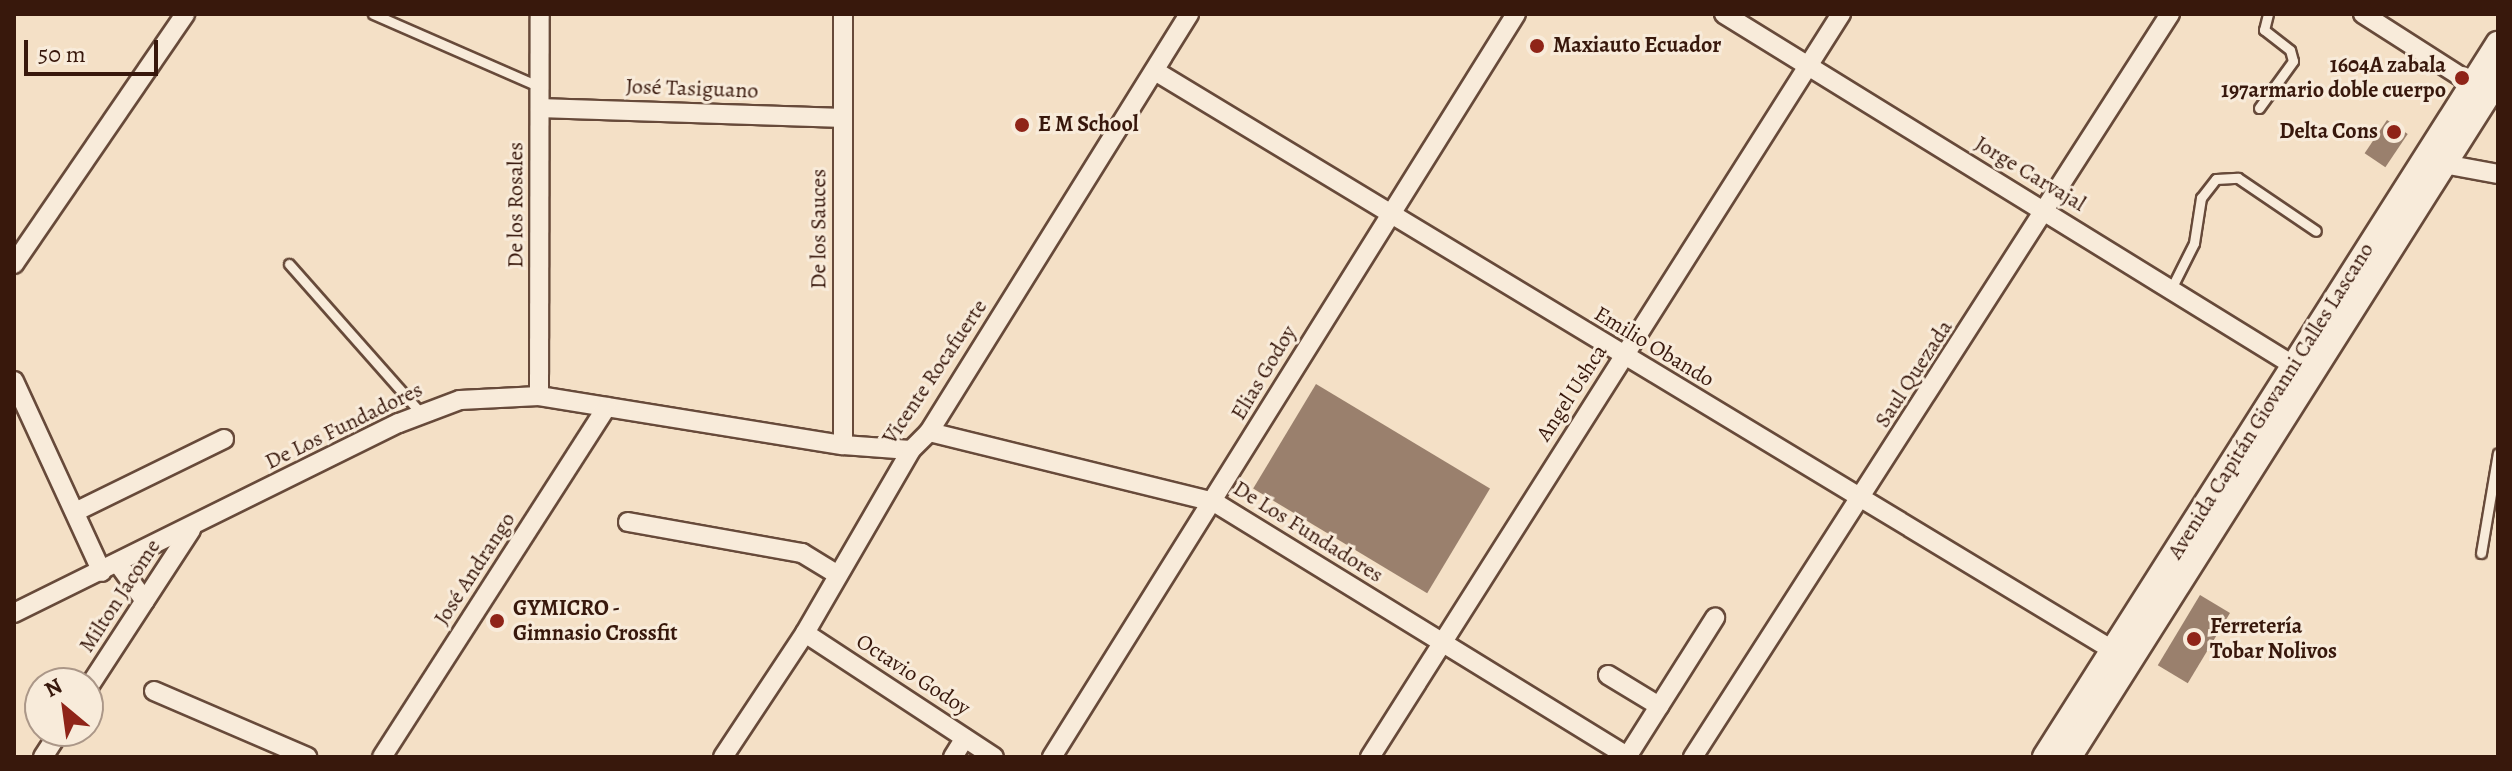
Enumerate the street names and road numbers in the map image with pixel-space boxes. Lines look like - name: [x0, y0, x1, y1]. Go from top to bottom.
- street label: José Tasiguano: [625, 73, 759, 105]
- street label: Jorge Carvajal: [1970, 131, 2090, 217]
- street label: De los Rosales: [503, 142, 529, 268]
- street label: De los Sauces: [806, 169, 832, 289]
- street label: Avenida Capitán Giovanni Calles Lascano: [2162, 238, 2380, 564]
- street label: Vicente Rocafuerte: [877, 295, 993, 449]
- street label: Emilio Obando: [1589, 301, 1719, 393]
- street label: Saul Quezada: [1870, 315, 1958, 433]
- street label: Elias Godoy: [1226, 321, 1302, 425]
- street label: Angel Ushca: [1531, 340, 1613, 446]
- street label: De Los Fundadores: [261, 376, 427, 476]
- street label: De Los Fundadores: [1228, 475, 1388, 589]
- street label: José Andrango: [429, 508, 521, 630]
- street label: Milton Jacome: [74, 535, 166, 657]
- street label: Octavio Godoy: [851, 628, 975, 722]

